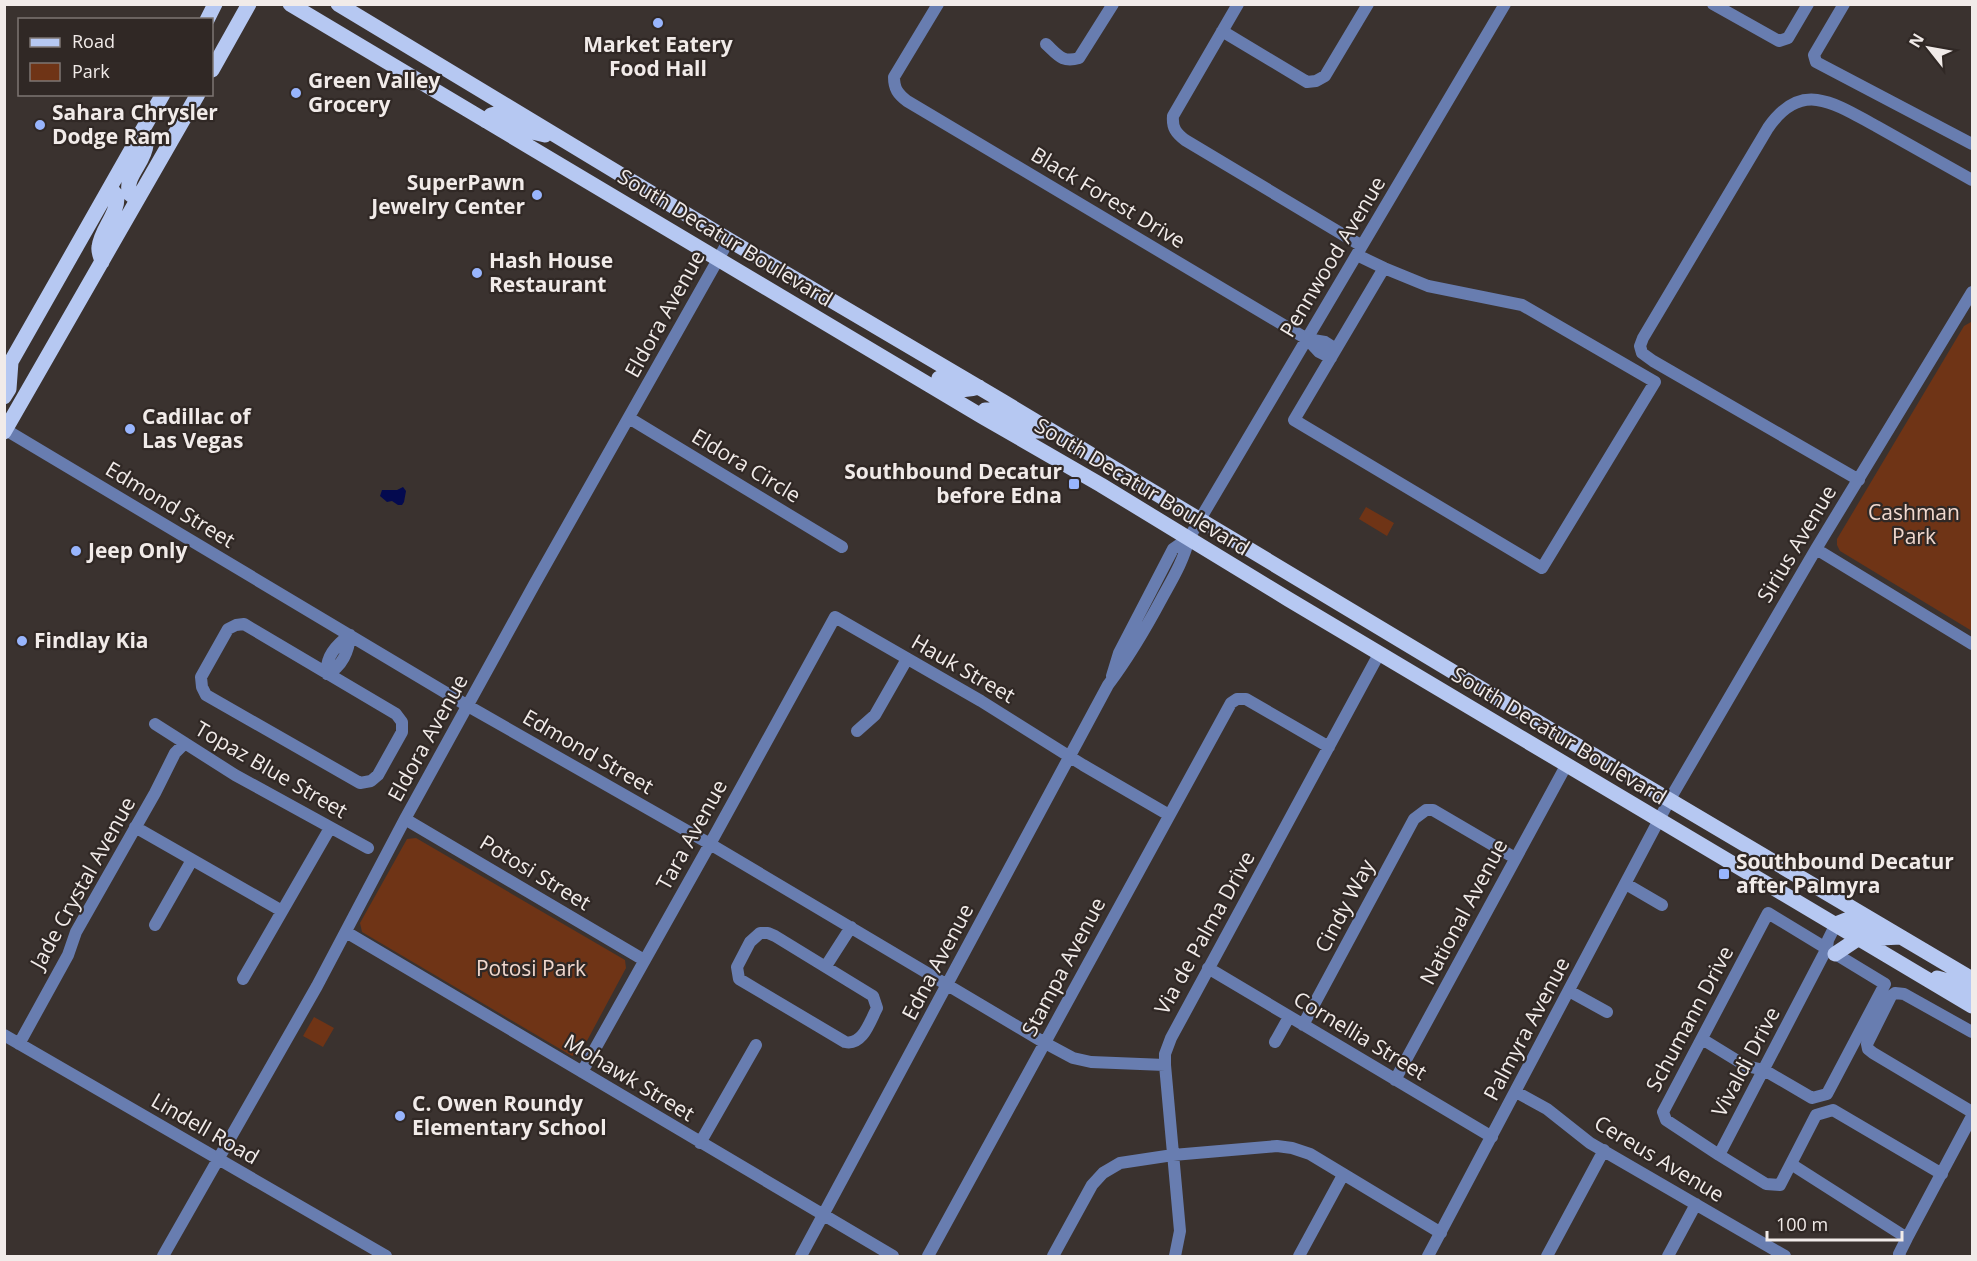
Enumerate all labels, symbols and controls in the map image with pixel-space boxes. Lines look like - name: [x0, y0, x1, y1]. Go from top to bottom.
- marker: Market Eatery Food Hall: [651, 16, 665, 30]
- legend: [18, 18, 213, 96]
- north arrow: [1899, 18, 1959, 78]
- text: Road: [72, 29, 115, 53]
- text: N: [1903, 29, 1929, 52]
- place label: Market Eatery Food Hall: [583, 30, 733, 82]
- text: Park: [72, 59, 110, 83]
- place label: Green Valley Grocery: [308, 66, 440, 118]
- marker: Green Valley Grocery: [289, 86, 303, 100]
- place label: Sahara Chrysler Dodge Ram: [52, 98, 218, 150]
- marker: Sahara Chrysler Dodge Ram: [33, 118, 47, 132]
- street label: Black Forest Drive: [1026, 140, 1191, 254]
- street label: South Decatur Boulevard: [613, 162, 838, 312]
- place label: SuperPawn Jewelry Center: [369, 168, 525, 220]
- street label: Pennwood Avenue: [1273, 171, 1391, 342]
- marker: SuperPawn Jewelry Center: [530, 188, 544, 202]
- street label: Eldora Avenue: [618, 245, 711, 382]
- place label: Hash House Restaurant: [489, 246, 613, 298]
- marker: Hash House Restaurant: [470, 266, 484, 280]
- place label: Cadillac of Las Vegas: [142, 402, 253, 454]
- street label: South Decatur Boulevard: [1030, 411, 1255, 561]
- marker: Cadillac of Las Vegas: [123, 422, 137, 436]
- street label: Eldora Circle: [687, 422, 806, 509]
- street label: Edmond Street: [101, 454, 240, 554]
- place label: Southbound Decatur before Edna: [844, 457, 1062, 509]
- marker: Southbound Decatur before Edna: [1067, 477, 1081, 491]
- street label: Sirius Avenue: [1750, 480, 1842, 607]
- park label: Cashman Park: [1868, 498, 1960, 550]
- place label: Jeep Only: [86, 536, 187, 564]
- marker: Jeep Only: [69, 544, 83, 558]
- place label: Findlay Kia: [34, 626, 149, 654]
- street label: Hauk Street: [907, 627, 1020, 709]
- marker: Findlay Kia: [15, 634, 29, 648]
- street label: South Decatur Boulevard: [1447, 660, 1672, 810]
- street label: Eldora Avenue: [381, 669, 474, 806]
- street label: Edmond Street: [518, 702, 659, 800]
- street label: Topaz Blue Street: [190, 714, 353, 824]
- street label: Tara Avenue: [649, 774, 733, 895]
- street label: Jade Crystal Avenue: [22, 791, 141, 975]
- street label: Potosi Street: [475, 828, 596, 916]
- street label: National Avenue: [1413, 834, 1513, 989]
- street label: Via de Palma Drive: [1148, 846, 1261, 1019]
- place label: Southbound Decatur after Palmyra: [1736, 847, 1954, 899]
- street label: Cindy Way: [1308, 854, 1381, 957]
- marker: Southbound Decatur after Palmyra: [1717, 867, 1731, 881]
- street label: Stampa Avenue: [1015, 892, 1111, 1041]
- street label: Edna Avenue: [895, 899, 979, 1024]
- street label: Schumann Drive: [1639, 941, 1739, 1096]
- street label: Palmyra Avenue: [1477, 952, 1576, 1105]
- park label: Potosi Park: [476, 954, 586, 982]
- street label: Cornellia Street: [1289, 984, 1432, 1086]
- street label: Vivaldi Drive: [1705, 1002, 1786, 1121]
- street label: Mohawk Street: [559, 1027, 700, 1127]
- street label: Lindell Road: [147, 1086, 264, 1170]
- place label: C. Owen Roundy Elementary School: [412, 1089, 607, 1141]
- street label: Cereus Avenue: [1589, 1108, 1730, 1208]
- marker: C. Owen Roundy Elementary School: [393, 1109, 407, 1123]
- scale bar: [1767, 1204, 1902, 1242]
- text: 100 m: [1776, 1212, 1828, 1236]

